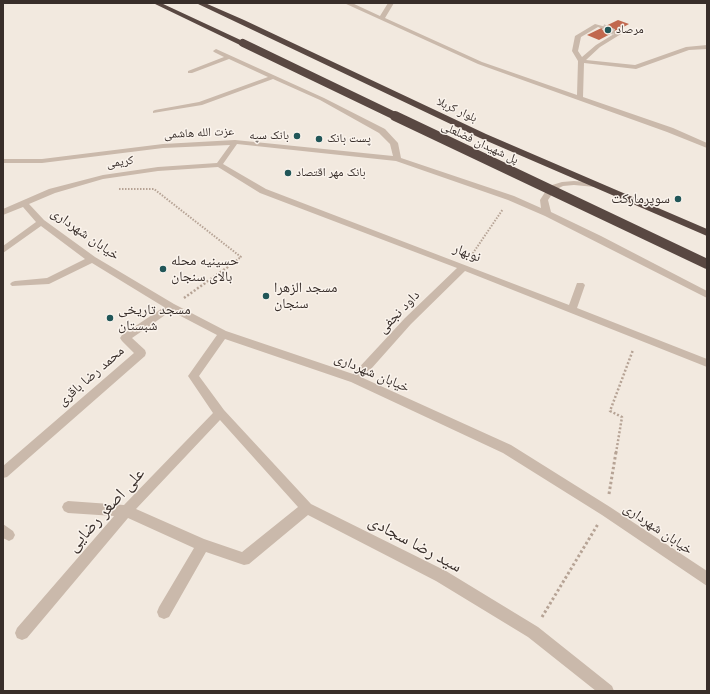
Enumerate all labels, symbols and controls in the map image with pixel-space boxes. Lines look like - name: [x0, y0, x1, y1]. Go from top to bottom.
- place label: مرصاد: [616, 23, 644, 37]
- marker: مرصاد: [603, 25, 613, 35]
- street label: بلوار کربلا: [435, 94, 479, 126]
- street label: پل شهیدان فضلعلی: [439, 119, 521, 167]
- street label: عزت الله هاشمی: [163, 124, 235, 142]
- place label: بانک سپه: [249, 129, 289, 143]
- marker: بانک سپه: [292, 131, 302, 141]
- place label: پست بانک: [327, 132, 371, 146]
- marker: پست بانک: [314, 134, 324, 144]
- street label: کریمی: [106, 153, 134, 171]
- place label: بانک مهر اقتصاد: [296, 166, 366, 180]
- marker: بانک مهر اقتصاد: [283, 168, 293, 178]
- place label: سوپرمارکت: [611, 191, 670, 207]
- marker: سوپرمارکت: [673, 194, 683, 204]
- street label: خیابان شهرداری: [47, 204, 123, 264]
- street label: نوبهار: [451, 240, 483, 266]
- place label: حسینیه محله بالای سنجان: [171, 253, 239, 286]
- marker: حسینیه محله بالای سنجان: [158, 264, 168, 274]
- place label: مسجد الزهرا سنجان: [274, 280, 337, 312]
- street label: داود نجفی: [374, 287, 424, 337]
- marker: مسجد الزهرا سنجان: [261, 291, 271, 301]
- place label: مسجد تاریخی شبستان: [118, 302, 191, 334]
- marker: مسجد تاریخی شبستان: [105, 313, 115, 323]
- street label: محمد رضا باقری: [54, 342, 128, 410]
- street label: خیابان شهرداری: [332, 350, 412, 396]
- street label: علی اصغر رضایی: [63, 464, 149, 556]
- street label: خیابان شهرداری: [620, 500, 696, 558]
- street label: سید رضا سجادی: [365, 511, 465, 577]

